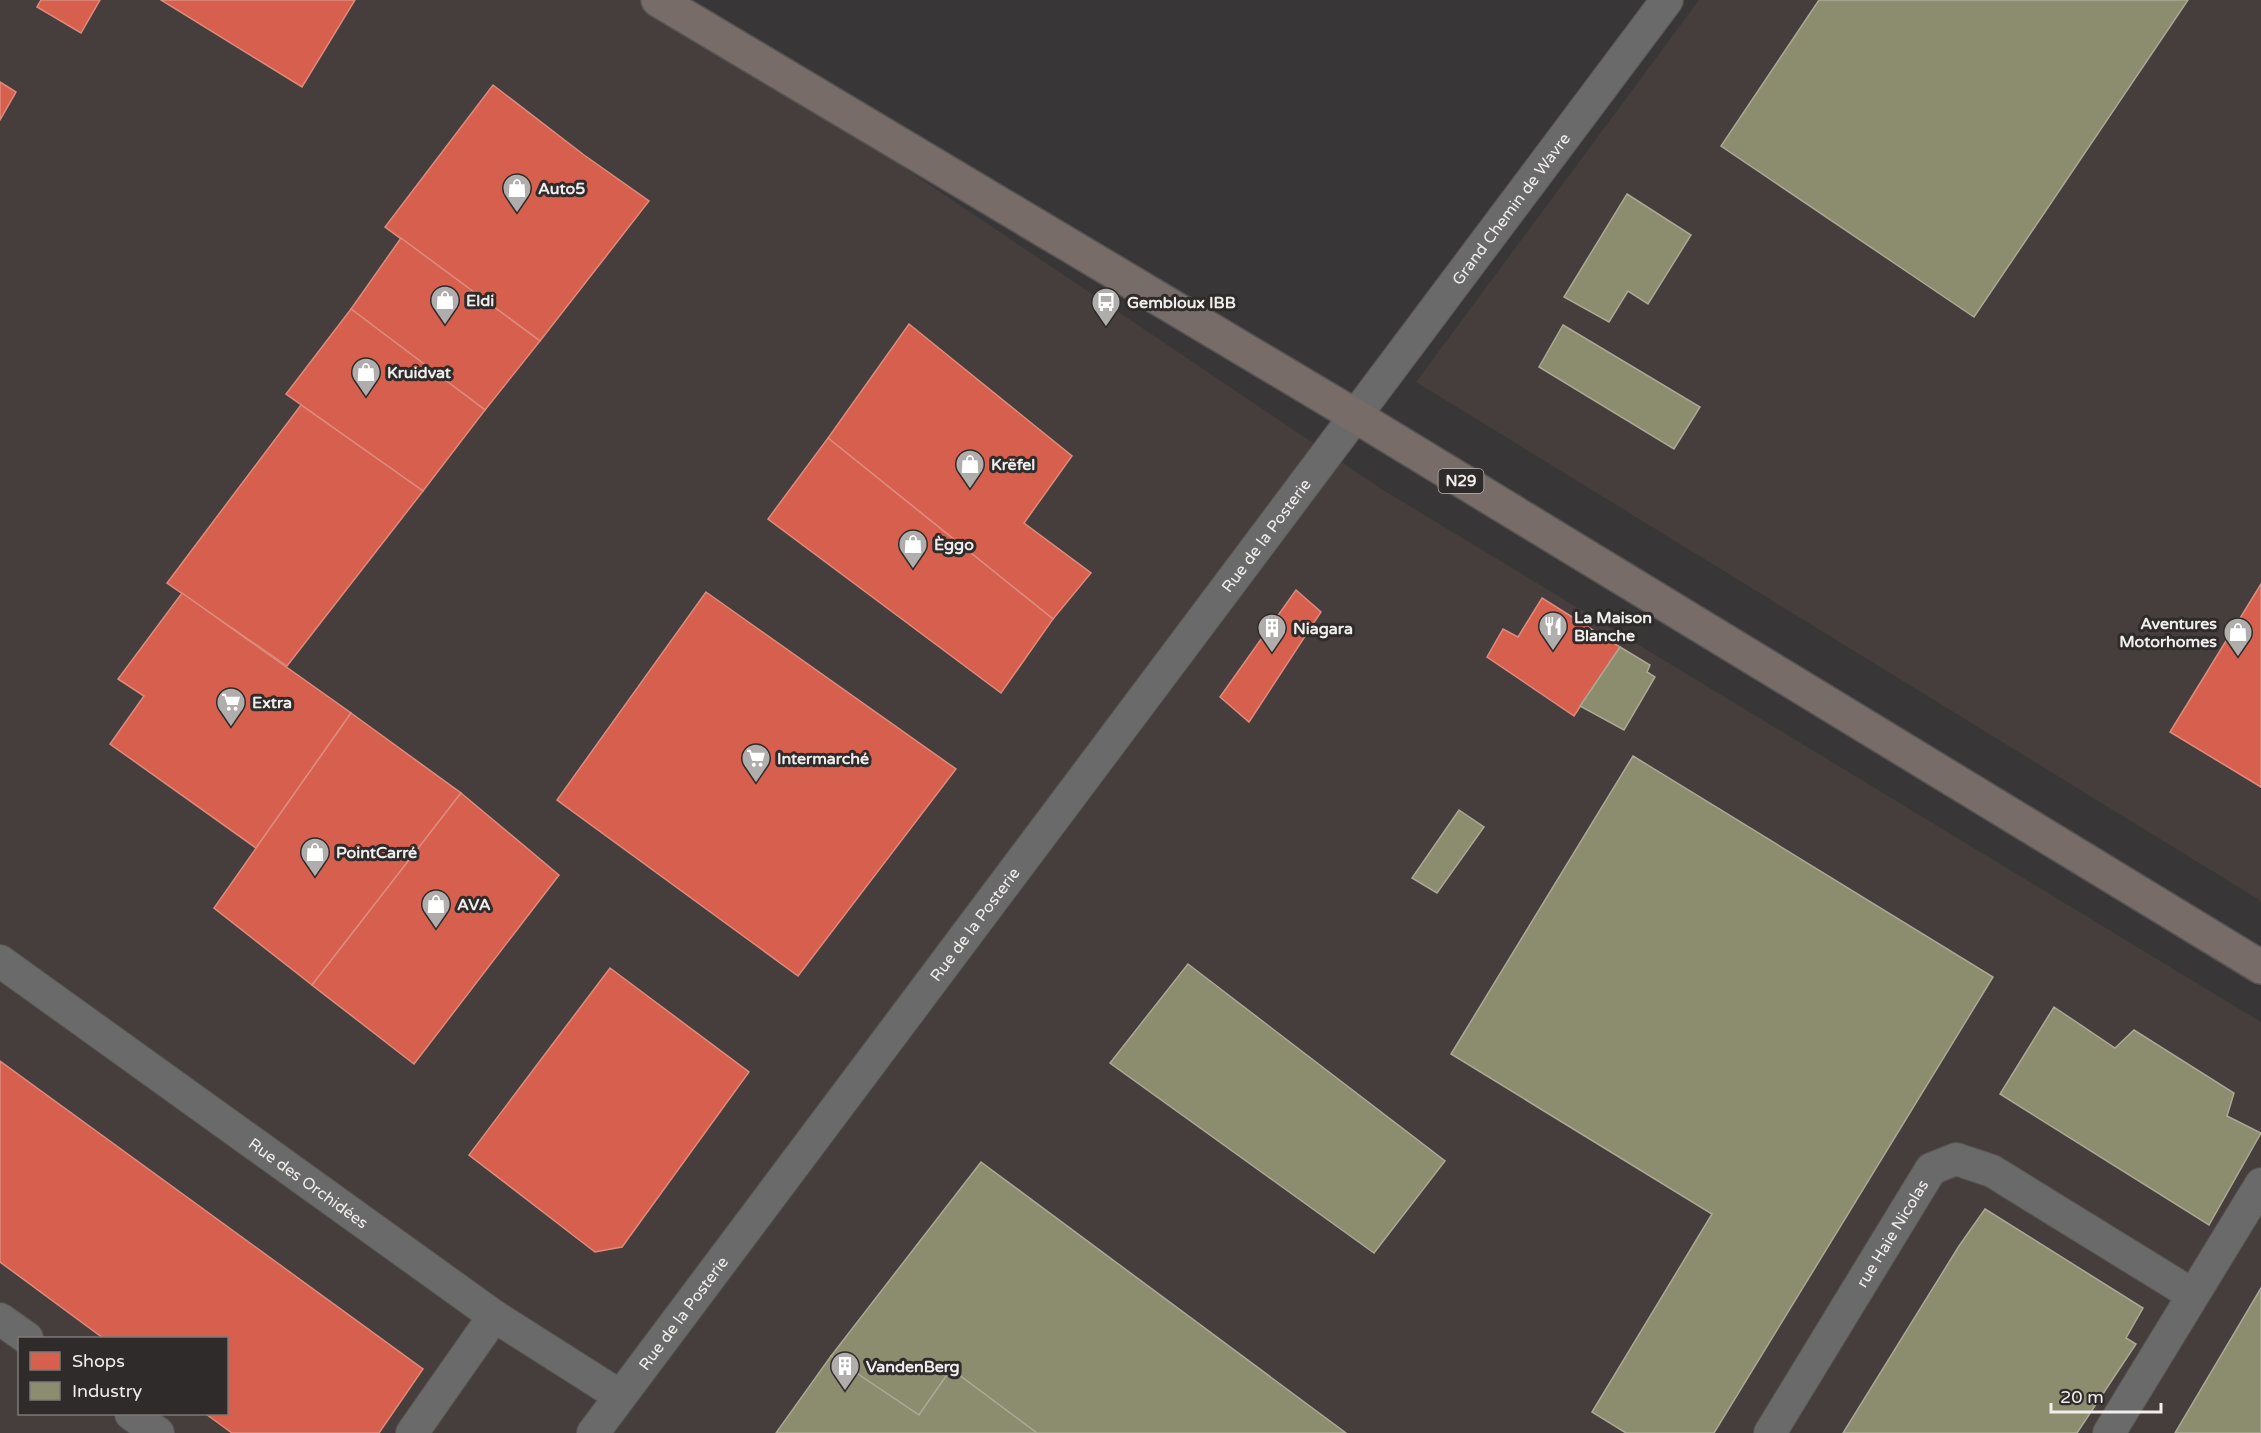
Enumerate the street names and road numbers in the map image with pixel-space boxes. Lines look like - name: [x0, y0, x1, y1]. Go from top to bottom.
- street label: Grand Chemin de Wavre: [1448, 129, 1575, 289]
- road number: N29: [1438, 469, 1484, 493]
- street label: Rue de la Posterie: [1218, 475, 1316, 597]
- street label: Rue de la Posterie: [926, 864, 1024, 986]
- street label: Rue des Orchidées: [244, 1134, 372, 1233]
- street label: rue Haie Nicolas: [1852, 1176, 1933, 1291]
- street label: Rue de la Posterie: [635, 1253, 733, 1374]

